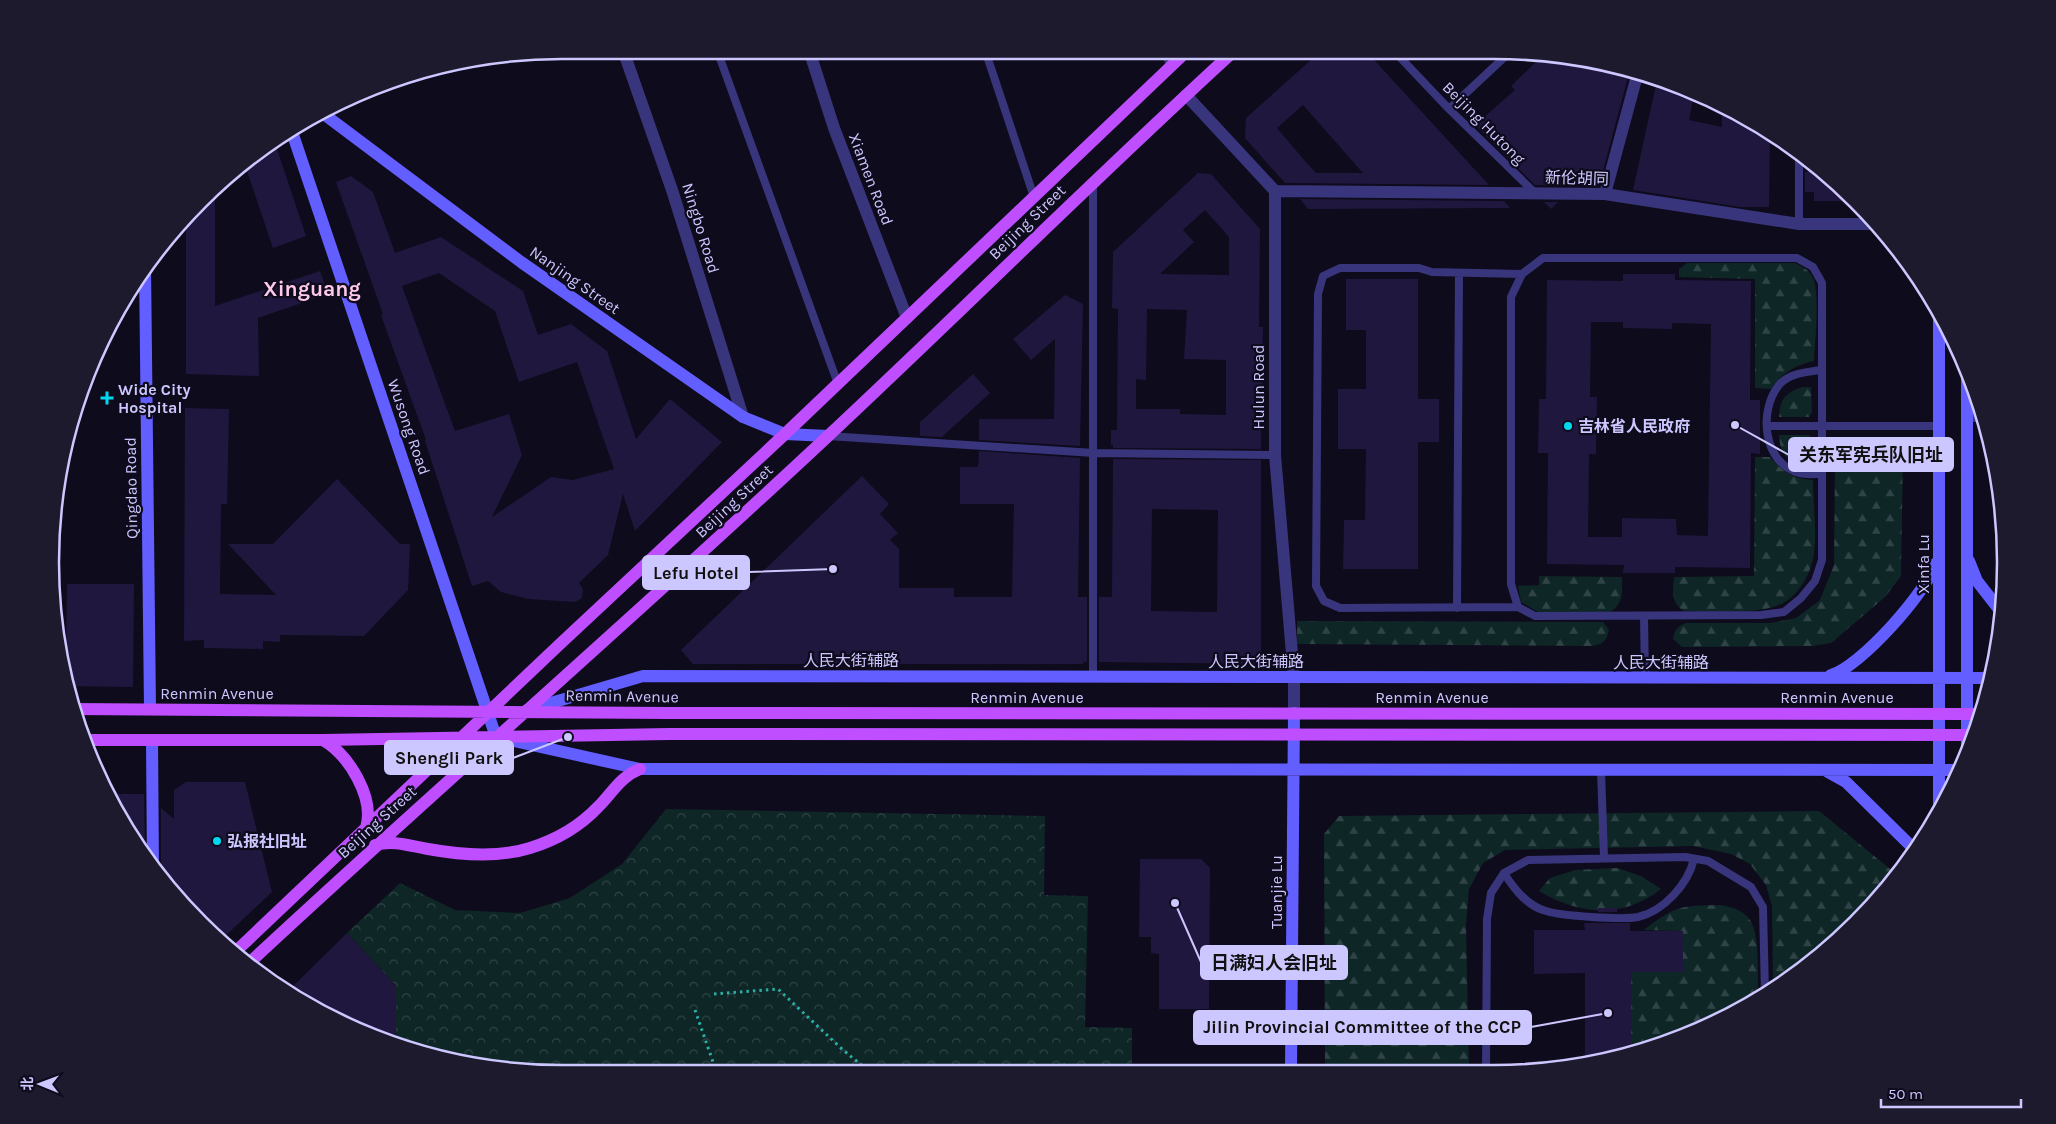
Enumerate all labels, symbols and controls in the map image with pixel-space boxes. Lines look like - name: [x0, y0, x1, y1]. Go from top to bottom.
- street label: Beijing Hutong: [1439, 78, 1529, 168]
- street label: Xiamen Road: [845, 130, 897, 228]
- street label: 新伦胡同: [1545, 167, 1609, 189]
- street label: Ningbo Road: [678, 181, 724, 275]
- street label: Beijing Street: [985, 181, 1069, 263]
- street label: Nanjing Street: [526, 242, 624, 318]
- district label: Xinguang: [263, 277, 361, 301]
- street label: Hulun Road: [1249, 345, 1268, 429]
- street label: Wusong Road: [384, 377, 434, 477]
- place label: Wide City Hospital: [118, 380, 191, 417]
- marker: Wide City Hospital: [100, 391, 114, 405]
- place label: 吉林省人民政府: [1578, 417, 1690, 436]
- marker: 吉林省人民政府: [1562, 420, 1574, 432]
- street label: Qingdao Road: [121, 437, 141, 539]
- callout: 关东军宪兵队旧址: [1789, 438, 1953, 471]
- text: 关东军宪兵队旧址: [1799, 444, 1943, 466]
- street label: Beijing Street: [691, 460, 777, 542]
- street label: Xinfa Lu: [1914, 534, 1933, 594]
- callout: Lefu Hotel: [643, 556, 749, 589]
- text: Lefu Hotel: [653, 562, 739, 584]
- street label: 人民大街辅路: [803, 651, 899, 670]
- street label: 人民大街辅路: [1208, 652, 1304, 671]
- street label: 人民大街辅路: [1613, 653, 1709, 672]
- street label: Renmin Avenue: [160, 684, 274, 703]
- street label: Renmin Avenue: [565, 686, 679, 706]
- street label: Renmin Avenue: [970, 688, 1084, 707]
- street label: Renmin Avenue: [1375, 688, 1489, 707]
- street label: Renmin Avenue: [1780, 688, 1894, 707]
- callout: Shengli Park: [385, 741, 513, 774]
- text: Shengli Park: [395, 747, 504, 769]
- street label: Beijing Street: [334, 782, 420, 862]
- place label: 弘报社旧址: [227, 832, 307, 851]
- marker: 弘报社旧址: [211, 835, 223, 847]
- street label: Tuanjie Lu: [1267, 855, 1286, 929]
- callout: 日满妇人会旧址: [1201, 946, 1347, 979]
- text: 日满妇人会旧址: [1211, 952, 1337, 974]
- callout: Jilin Provincial Committee of the CCP: [1194, 1011, 1531, 1044]
- text: Jilin Provincial Committee of the CCP: [1203, 1016, 1521, 1038]
- north arrow: [15, 1059, 65, 1109]
- scale bar: [1881, 1076, 2021, 1108]
- text: 北: [19, 1077, 36, 1091]
- text: 50 m: [1888, 1085, 1923, 1103]

